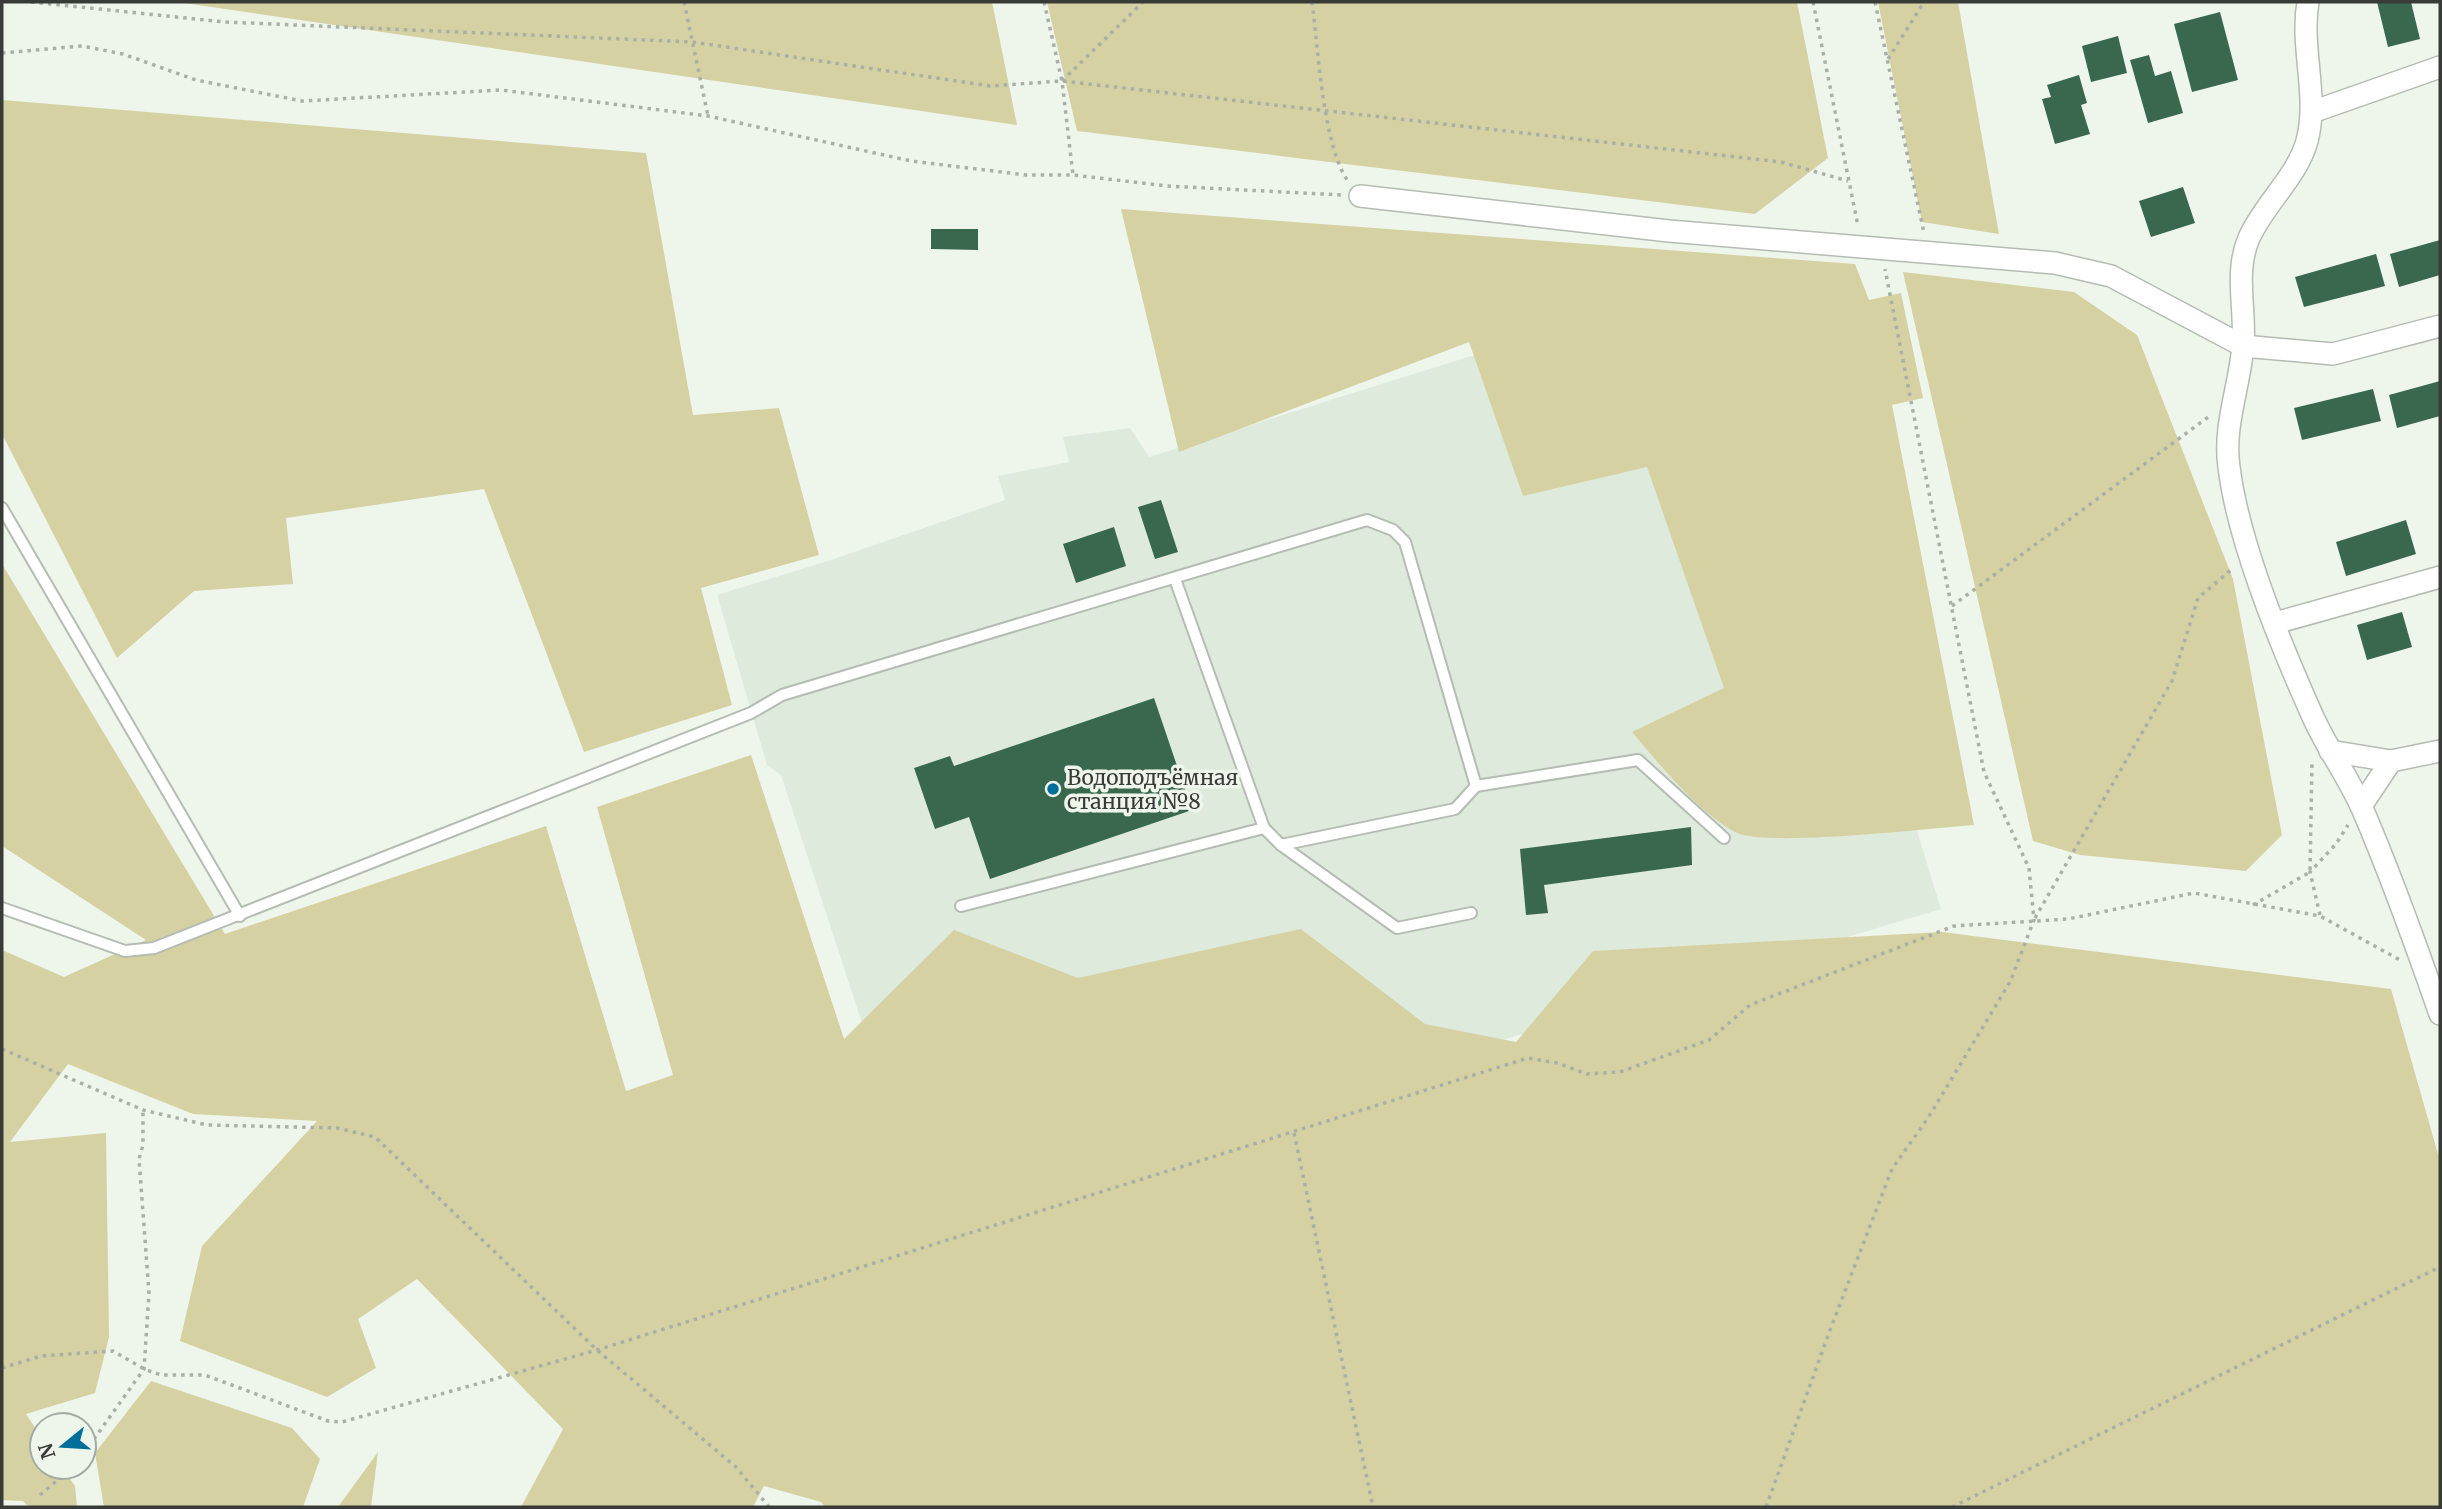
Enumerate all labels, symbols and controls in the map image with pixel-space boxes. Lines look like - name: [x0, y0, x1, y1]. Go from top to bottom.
- place label: Водоподъёмная станция №8: [1067, 764, 1238, 815]
- marker: Водоподъёмная станция №8: [1045, 781, 1061, 797]
- north arrow: [28, 1411, 98, 1481]
- text: N: [33, 1440, 61, 1462]

